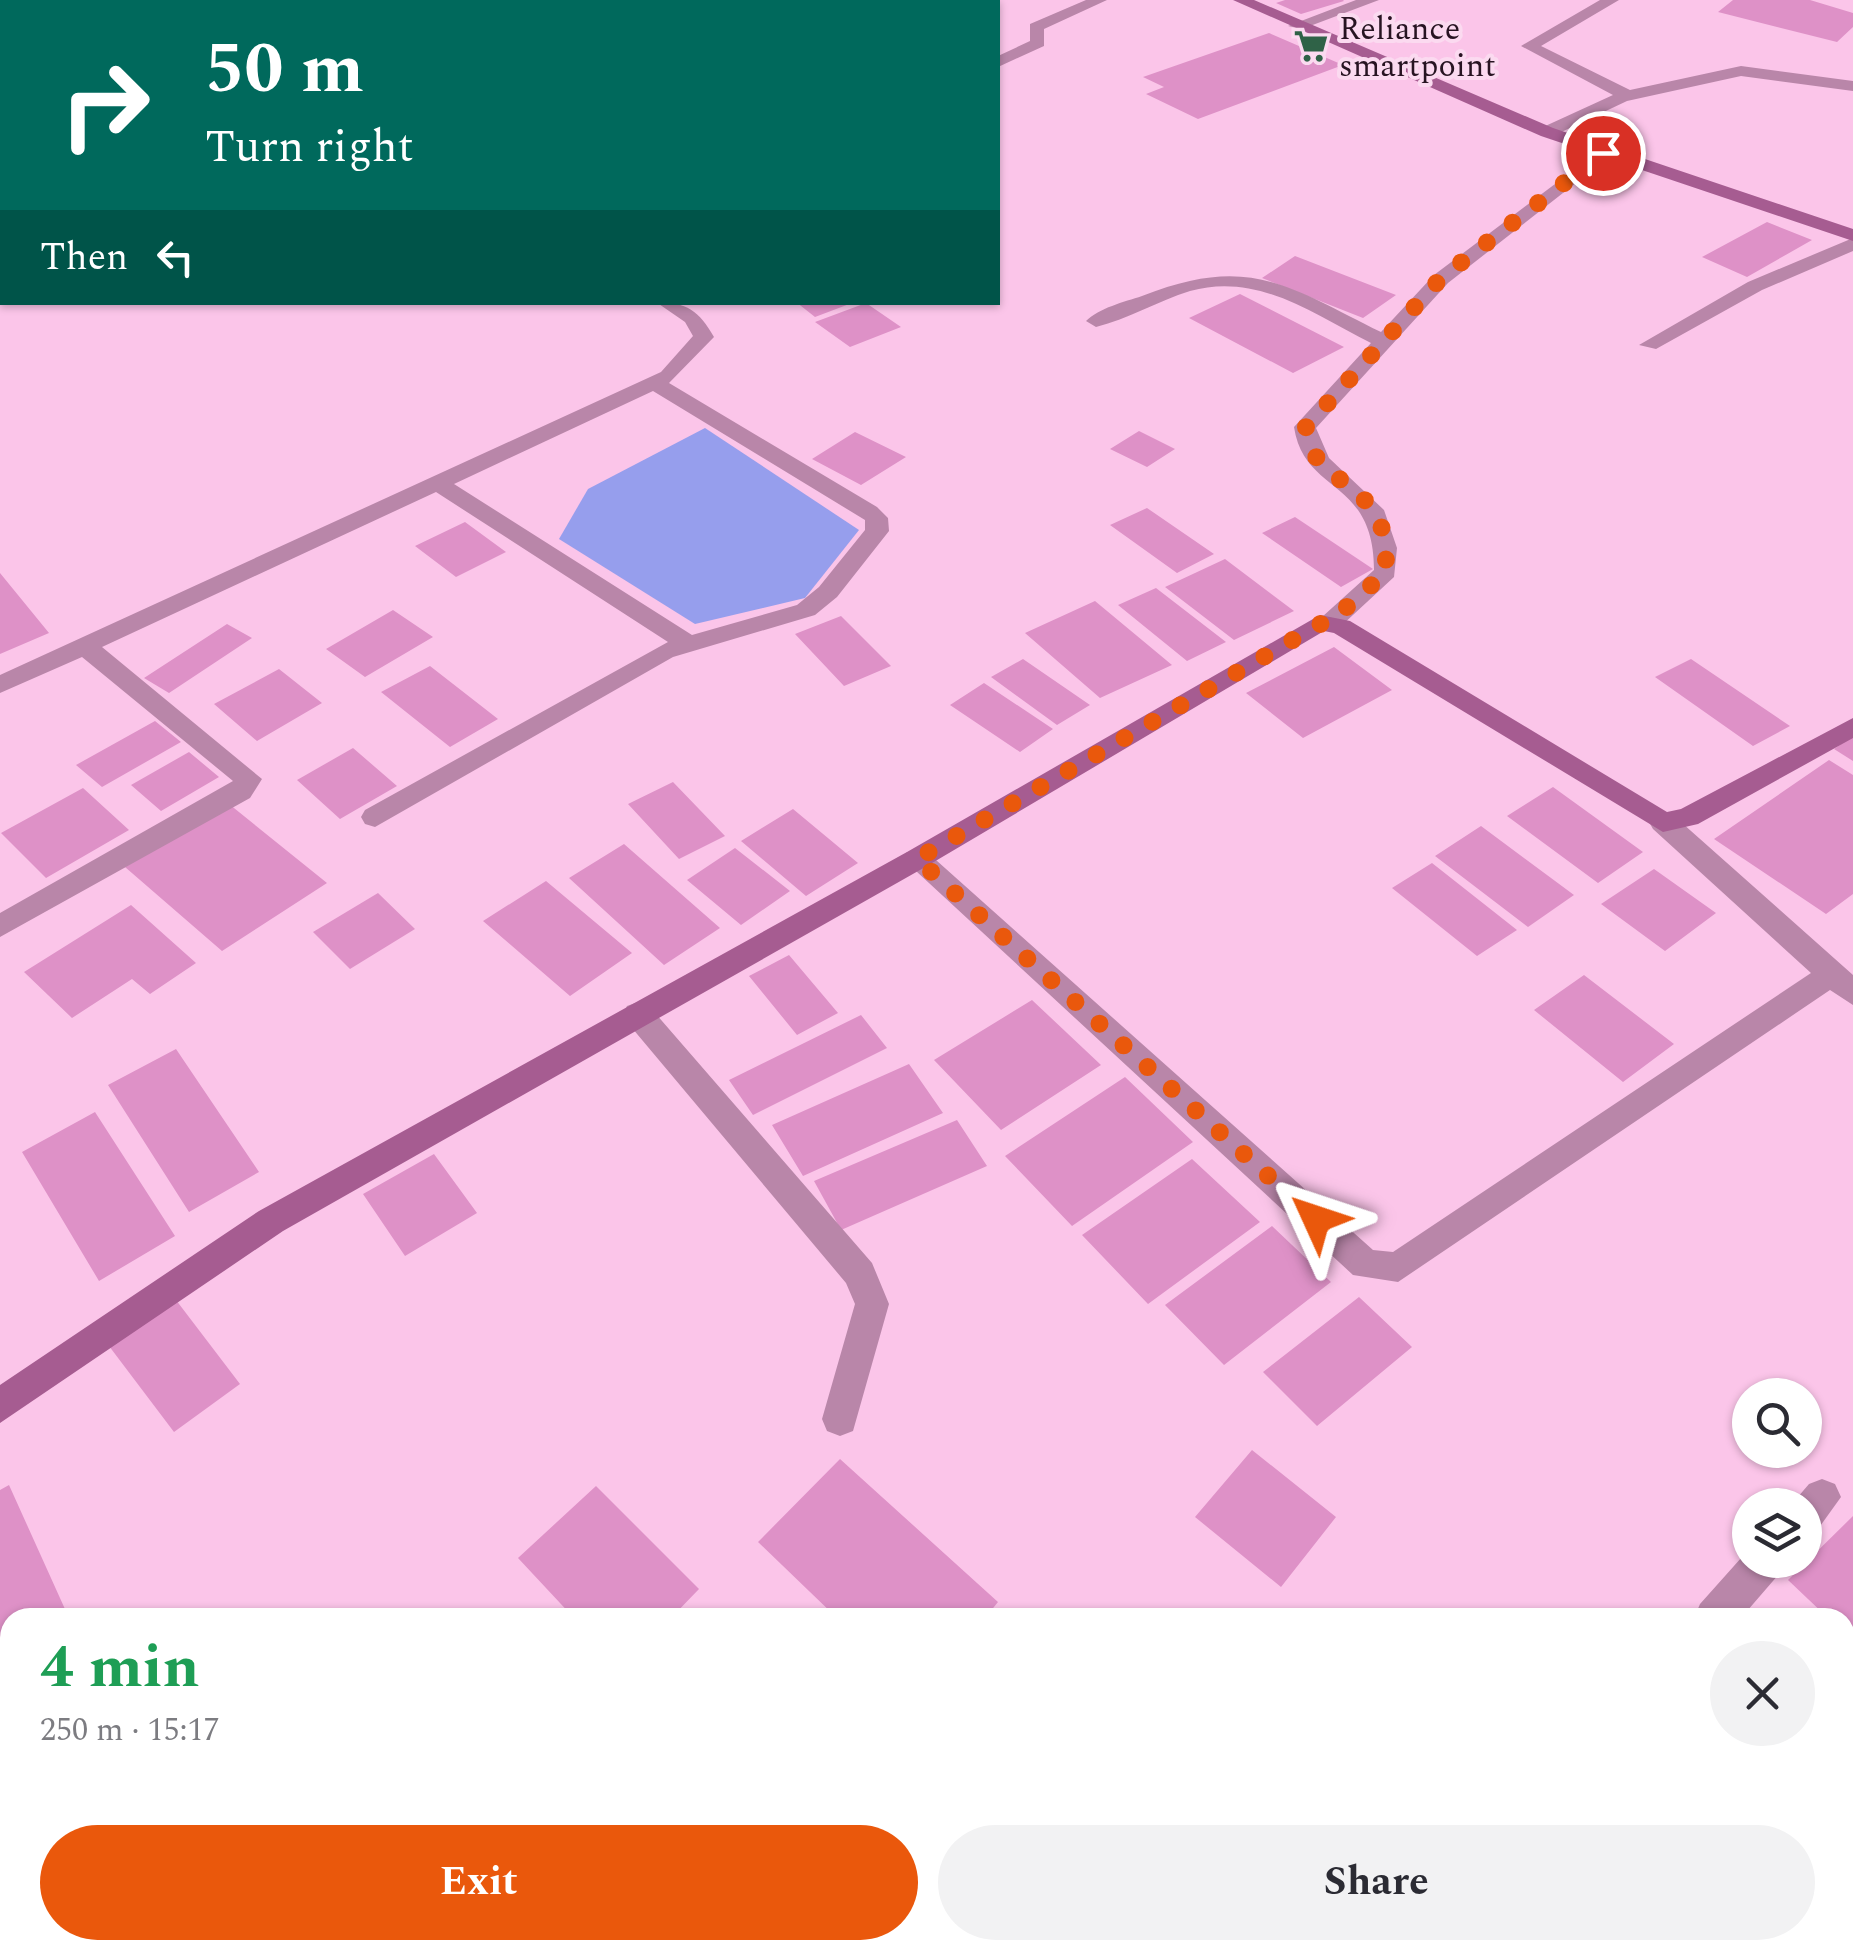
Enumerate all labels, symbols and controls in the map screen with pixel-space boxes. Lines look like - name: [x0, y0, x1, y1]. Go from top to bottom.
- place label: Reliance smartpoint: [1339, 5, 1496, 91]
- text: 50 m: [205, 17, 364, 123]
- supermarket icon: Reliance smartpoint: [1292, 27, 1330, 65]
- icon: right: [40, 40, 170, 170]
- pin: [1561, 111, 1646, 196]
- text: Turn right: [205, 113, 414, 182]
- icon: arrive: [1576, 126, 1631, 181]
- text: Then: [40, 229, 128, 287]
- icon: left: [148, 230, 203, 285]
- position arrow: [1264, 1167, 1368, 1271]
- map controls: [1732, 1378, 1822, 1578]
- button: search: [1732, 1378, 1822, 1468]
- button: layers: [1732, 1488, 1822, 1578]
- text: 4 min: [40, 1622, 200, 1714]
- button: close: [1710, 1641, 1815, 1746]
- text: 250 m · 15:17: [40, 1706, 220, 1755]
- button: Exit: [40, 1825, 918, 1940]
- button: Share: [938, 1825, 1815, 1940]

